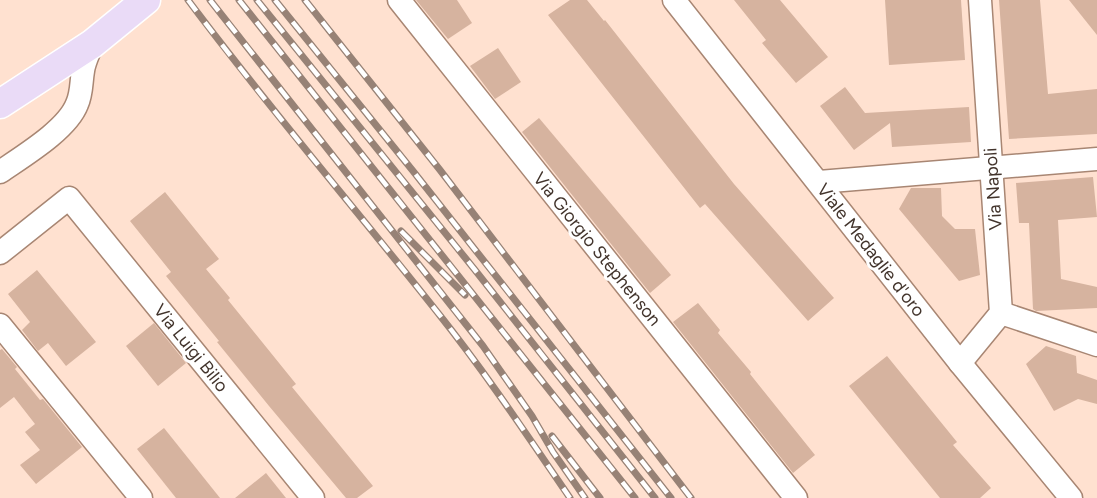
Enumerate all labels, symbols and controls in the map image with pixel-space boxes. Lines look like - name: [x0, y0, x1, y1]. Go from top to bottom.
- street label: Via Napoli: [979, 147, 1007, 231]
- street label: Via Giorgio Stephenson: [528, 168, 666, 330]
- street label: Viale Medaglie d'oro: [812, 179, 930, 321]
- street label: Via Luigi Bilio: [149, 300, 233, 396]

